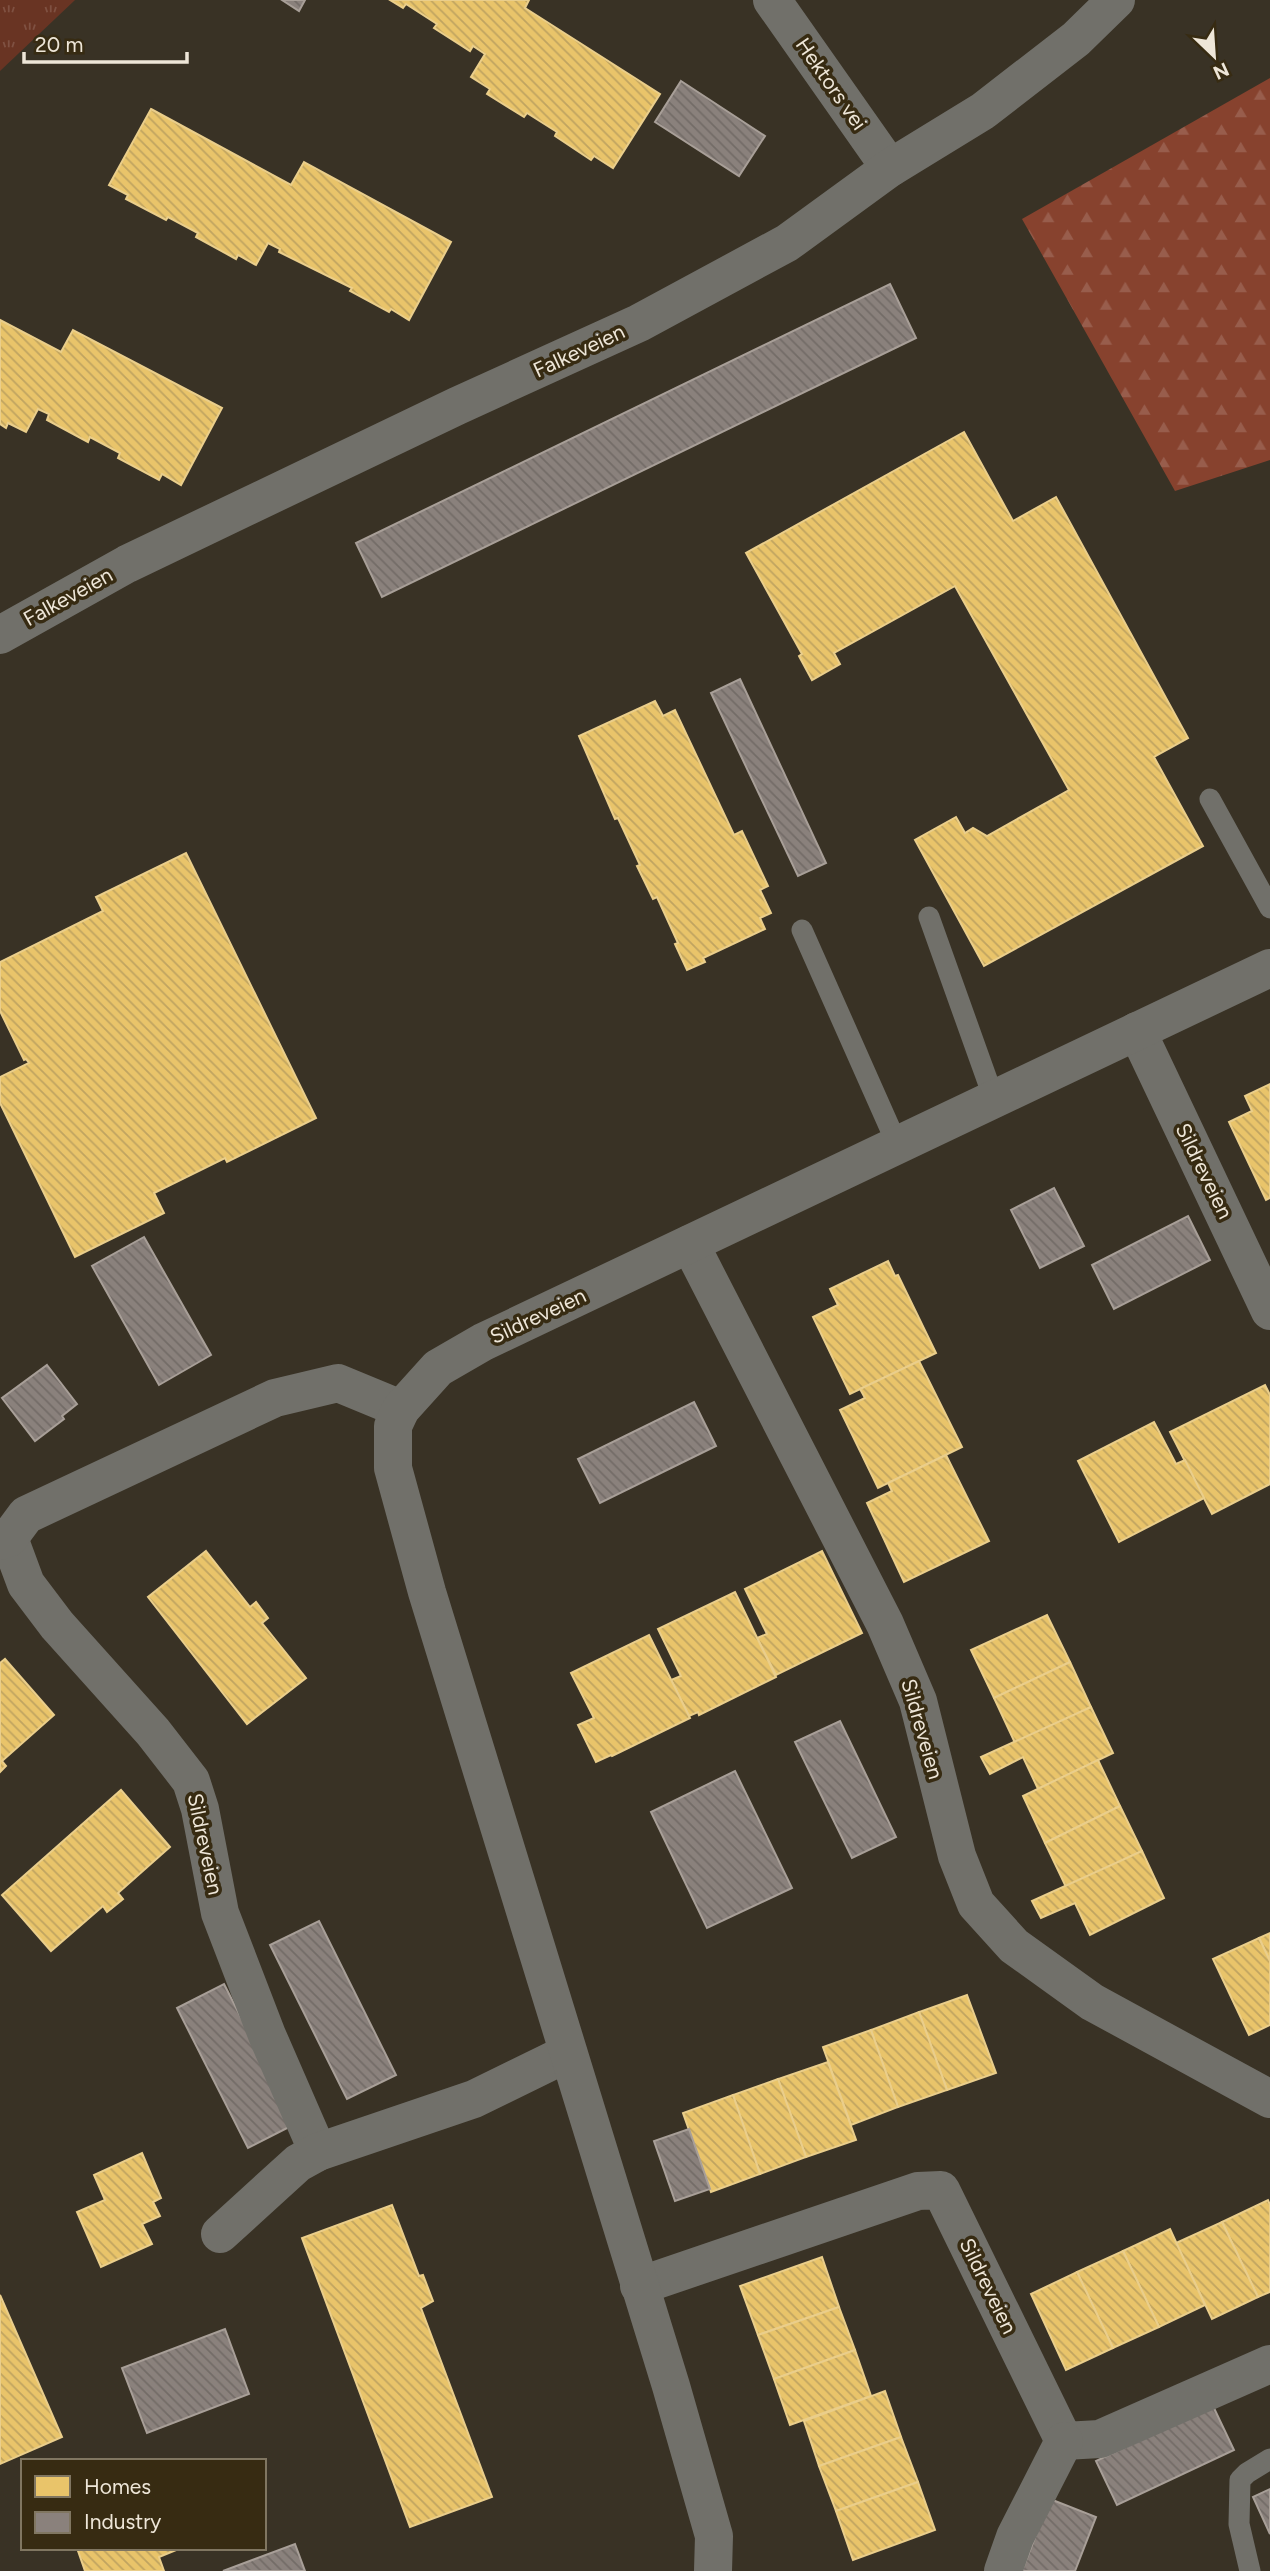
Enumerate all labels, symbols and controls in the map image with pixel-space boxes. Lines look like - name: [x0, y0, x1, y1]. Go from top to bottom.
- scale bar: [24, 21, 187, 65]
- north arrow: [1179, 21, 1249, 91]
- text: 20 m: [35, 32, 83, 57]
- street label: Hektors vei: [791, 33, 872, 135]
- text: N: [1209, 57, 1232, 84]
- street label: Falkeveien: [529, 319, 628, 383]
- street label: Falkeveien: [19, 562, 117, 631]
- street label: Sildreveien: [1171, 1119, 1238, 1223]
- street label: Sildreveien: [486, 1282, 590, 1349]
- street label: Sildreveien: [896, 1676, 949, 1782]
- street label: Sildreveien: [183, 1791, 228, 1897]
- street label: Sildreveien: [955, 2234, 1022, 2338]
- legend: [21, 2459, 266, 2550]
- text: Homes: [84, 2474, 151, 2499]
- text: Industry: [84, 2509, 161, 2534]

